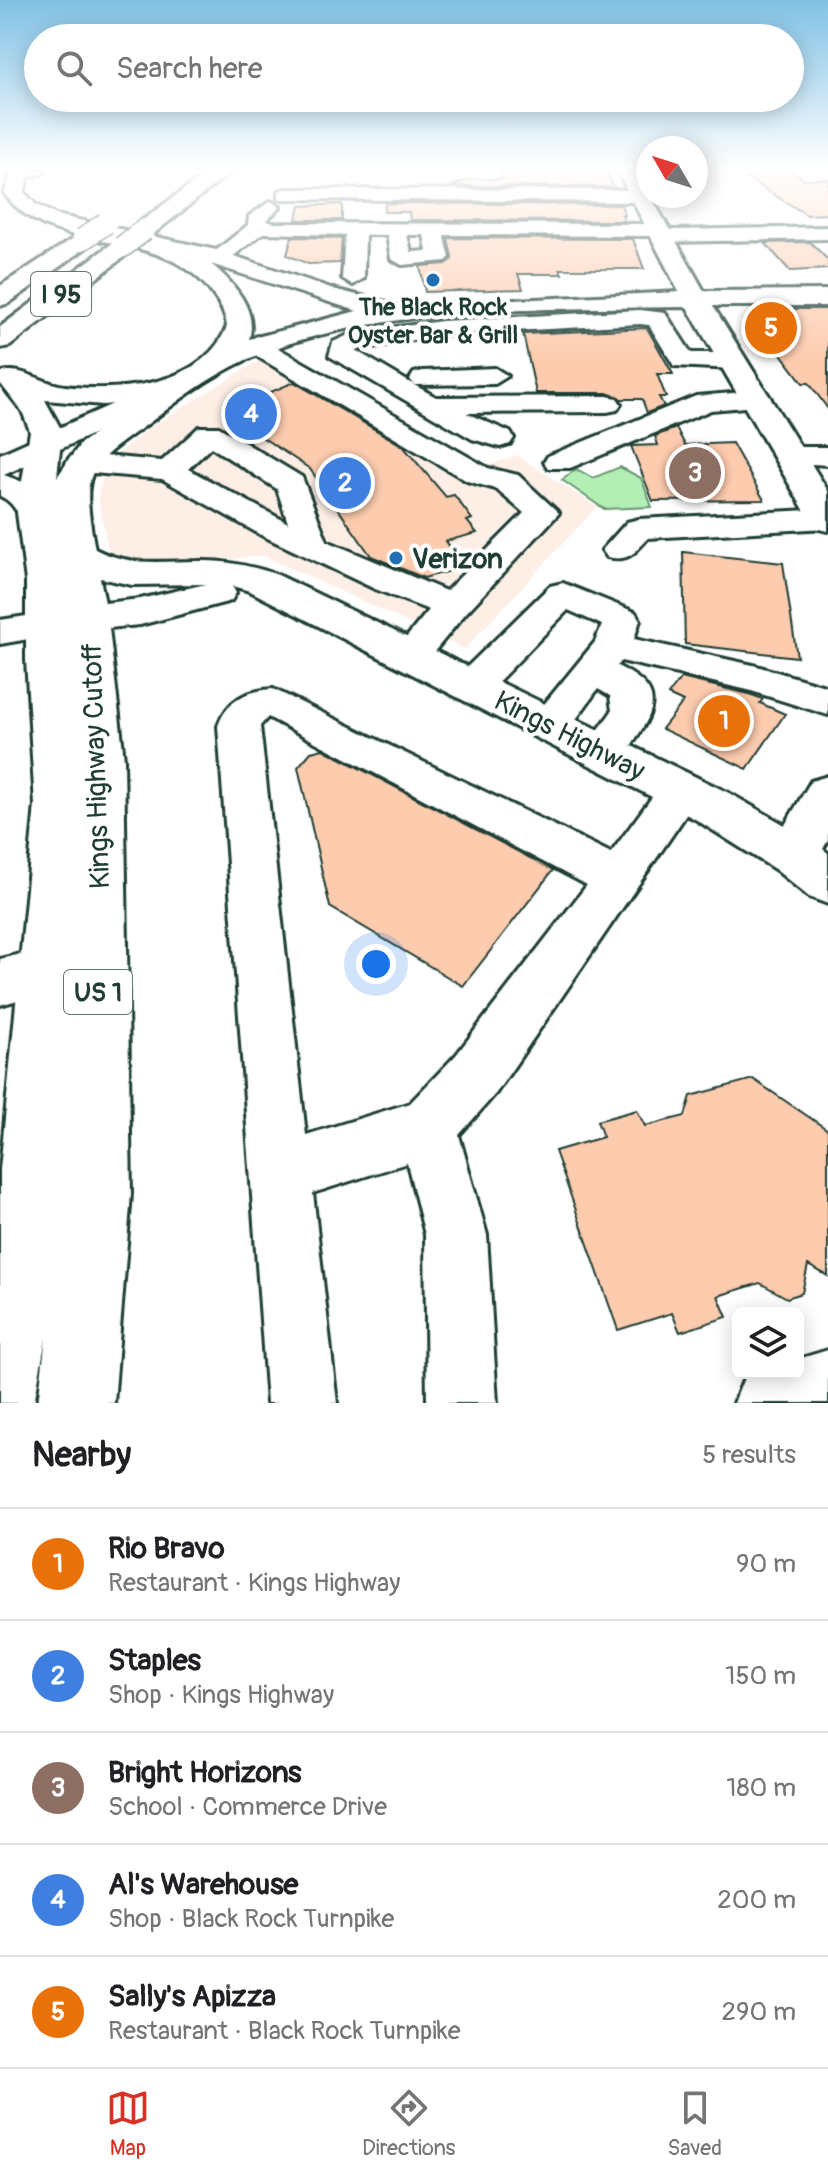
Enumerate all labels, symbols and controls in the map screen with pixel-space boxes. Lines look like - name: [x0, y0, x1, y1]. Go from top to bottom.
- search box: [24, 24, 804, 112]
- icon: search: [52, 46, 96, 90]
- text: Search here: [116, 50, 263, 87]
- north arrow: [636, 136, 708, 208]
- marker: The Black Rock Oyster Bar & Grill: [424, 271, 442, 289]
- road number: I 95: [31, 272, 91, 316]
- place label: The Black Rock Oyster Bar & Grill: [348, 293, 518, 350]
- pin: 5: [745, 298, 797, 358]
- pin: 4: [225, 384, 277, 444]
- pin: 3: [669, 443, 721, 503]
- pin: 2: [319, 453, 371, 513]
- place label: Verizon: [412, 542, 503, 577]
- marker: Verizon: [387, 549, 405, 567]
- street label: Kings Highway Cutoff: [75, 642, 118, 890]
- street label: Kings Highway: [488, 683, 650, 789]
- pin: 1: [698, 691, 750, 751]
- your location: [356, 944, 396, 984]
- road number: US 1: [64, 970, 132, 1014]
- map controls: [732, 1307, 804, 1379]
- button: layers: [732, 1307, 804, 1379]
- text: Nearby: [32, 1434, 131, 1477]
- text: 5 results: [702, 1439, 796, 1471]
- text: Rio Bravo: [108, 1530, 225, 1567]
- text: 1: [53, 1548, 63, 1580]
- text: 90 m: [736, 1548, 796, 1580]
- text: Restaurant · Kings Highway: [108, 1567, 400, 1599]
- text: Staples: [108, 1642, 201, 1679]
- text: 2: [51, 1660, 65, 1692]
- text: 150 m: [725, 1660, 796, 1692]
- text: Shop · Kings Highway: [108, 1679, 334, 1711]
- text: Bright Horizons: [108, 1754, 301, 1791]
- text: 3: [51, 1772, 65, 1804]
- text: 180 m: [726, 1772, 796, 1804]
- text: School · Commerce Drive: [108, 1791, 387, 1823]
- text: Al's Warehouse: [108, 1866, 298, 1903]
- text: 4: [50, 1884, 66, 1916]
- text: 200 m: [717, 1884, 796, 1916]
- text: Shop · Black Rock Turnpike: [108, 1903, 394, 1935]
- text: Sally's Apizza: [108, 1978, 276, 2015]
- text: 5: [51, 1996, 65, 2028]
- text: 290 m: [722, 1996, 796, 2028]
- text: Restaurant · Black Rock Turnpike: [108, 2015, 461, 2047]
- tab: Map: [106, 2086, 150, 2162]
- tab: Directions: [362, 2086, 455, 2162]
- tab: Saved: [667, 2086, 722, 2162]

